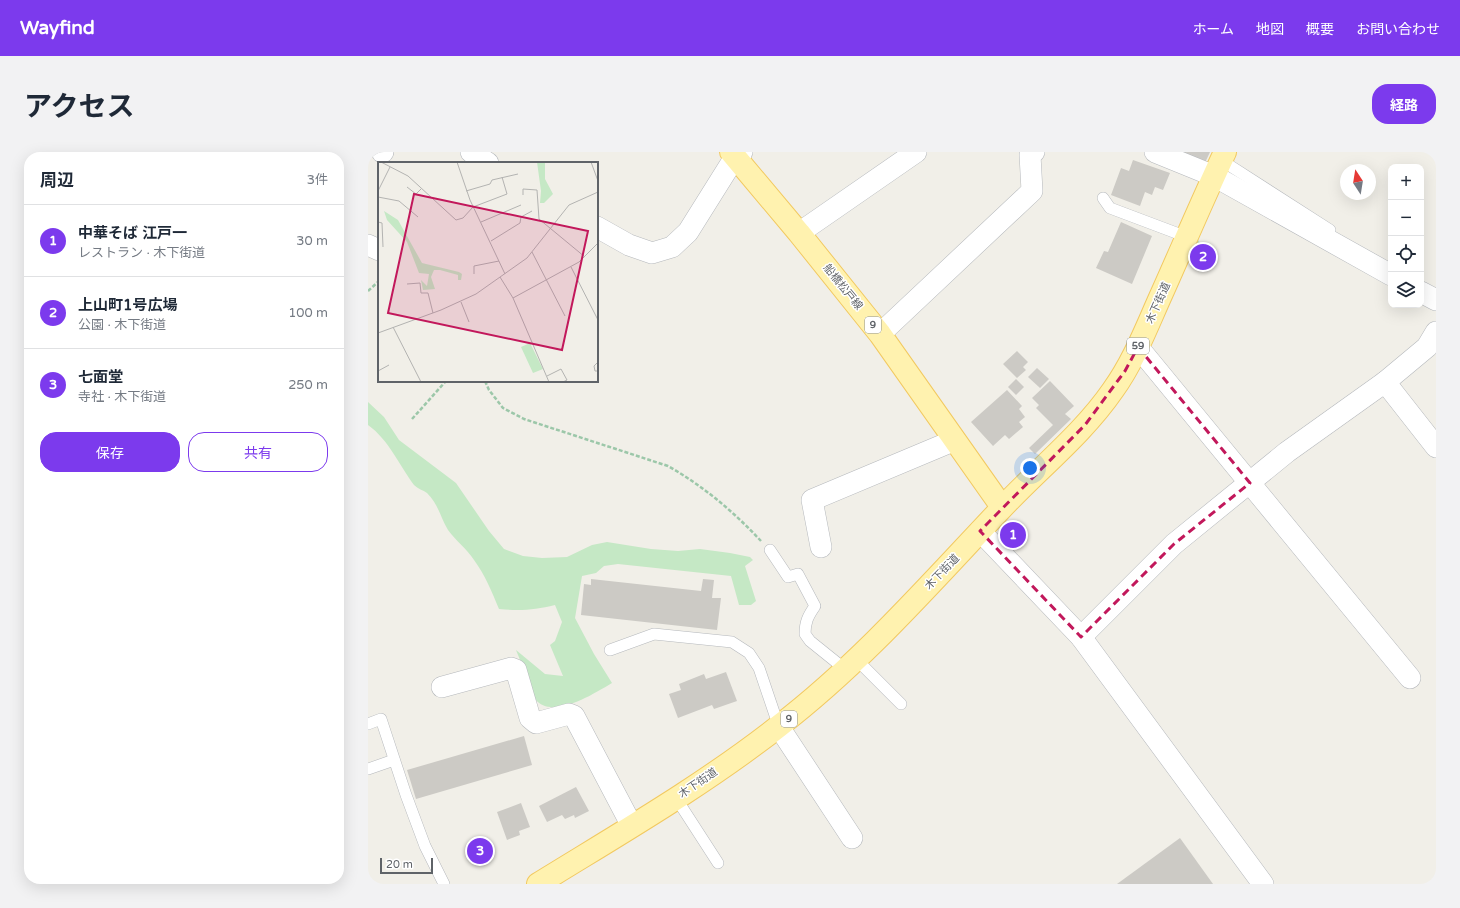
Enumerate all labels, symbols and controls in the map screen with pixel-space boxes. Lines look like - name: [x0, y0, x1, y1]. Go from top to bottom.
- text: Wayfind: [20, 17, 95, 39]
- text: ホーム: [1192, 21, 1234, 38]
- text: 地図: [1256, 21, 1284, 38]
- text: 概要: [1306, 21, 1334, 38]
- text: お問い合わせ: [1356, 21, 1440, 38]
- button: 経路: [1372, 84, 1436, 124]
- text: アクセス: [24, 90, 135, 124]
- inset map: [378, 162, 598, 382]
- north arrow: [1340, 164, 1376, 200]
- map controls: [1388, 164, 1424, 308]
- button: +: [1388, 164, 1424, 200]
- text: 周辺: [40, 170, 74, 191]
- text: 3件: [307, 172, 328, 188]
- button: −: [1388, 200, 1424, 236]
- text: 中華そば 江戸一: [78, 224, 187, 242]
- text: 1: [49, 233, 57, 249]
- text: 30 m: [296, 233, 328, 249]
- button: locate: [1388, 236, 1424, 272]
- pin: 2: [1190, 242, 1216, 272]
- text: レストラン · 木下街道: [78, 245, 205, 261]
- street label: 船橋松戸線: [821, 262, 865, 312]
- button: layers: [1388, 272, 1424, 308]
- street label: 木下街道: [1143, 280, 1173, 326]
- text: 上山町1号広場: [78, 296, 177, 314]
- text: 2: [49, 305, 57, 321]
- text: 100 m: [288, 305, 328, 321]
- text: 公園 · 木下街道: [78, 317, 166, 333]
- road number: 9: [865, 317, 881, 333]
- road number: 59: [1127, 338, 1149, 354]
- text: 七面堂: [78, 368, 123, 386]
- text: 3: [49, 377, 57, 393]
- text: 250 m: [288, 377, 328, 393]
- text: 寺社 · 木下街道: [78, 389, 166, 405]
- button: 保存: [40, 432, 180, 472]
- button: 共有: [188, 432, 328, 472]
- your location: [1020, 458, 1040, 478]
- pin: 1: [1000, 520, 1026, 550]
- street label: 木下街道: [922, 552, 962, 592]
- road number: 9: [781, 711, 797, 727]
- street label: 木下街道: [676, 765, 720, 801]
- pin: 3: [467, 836, 493, 866]
- scale bar: [380, 856, 433, 875]
- text: 20 m: [386, 858, 413, 871]

